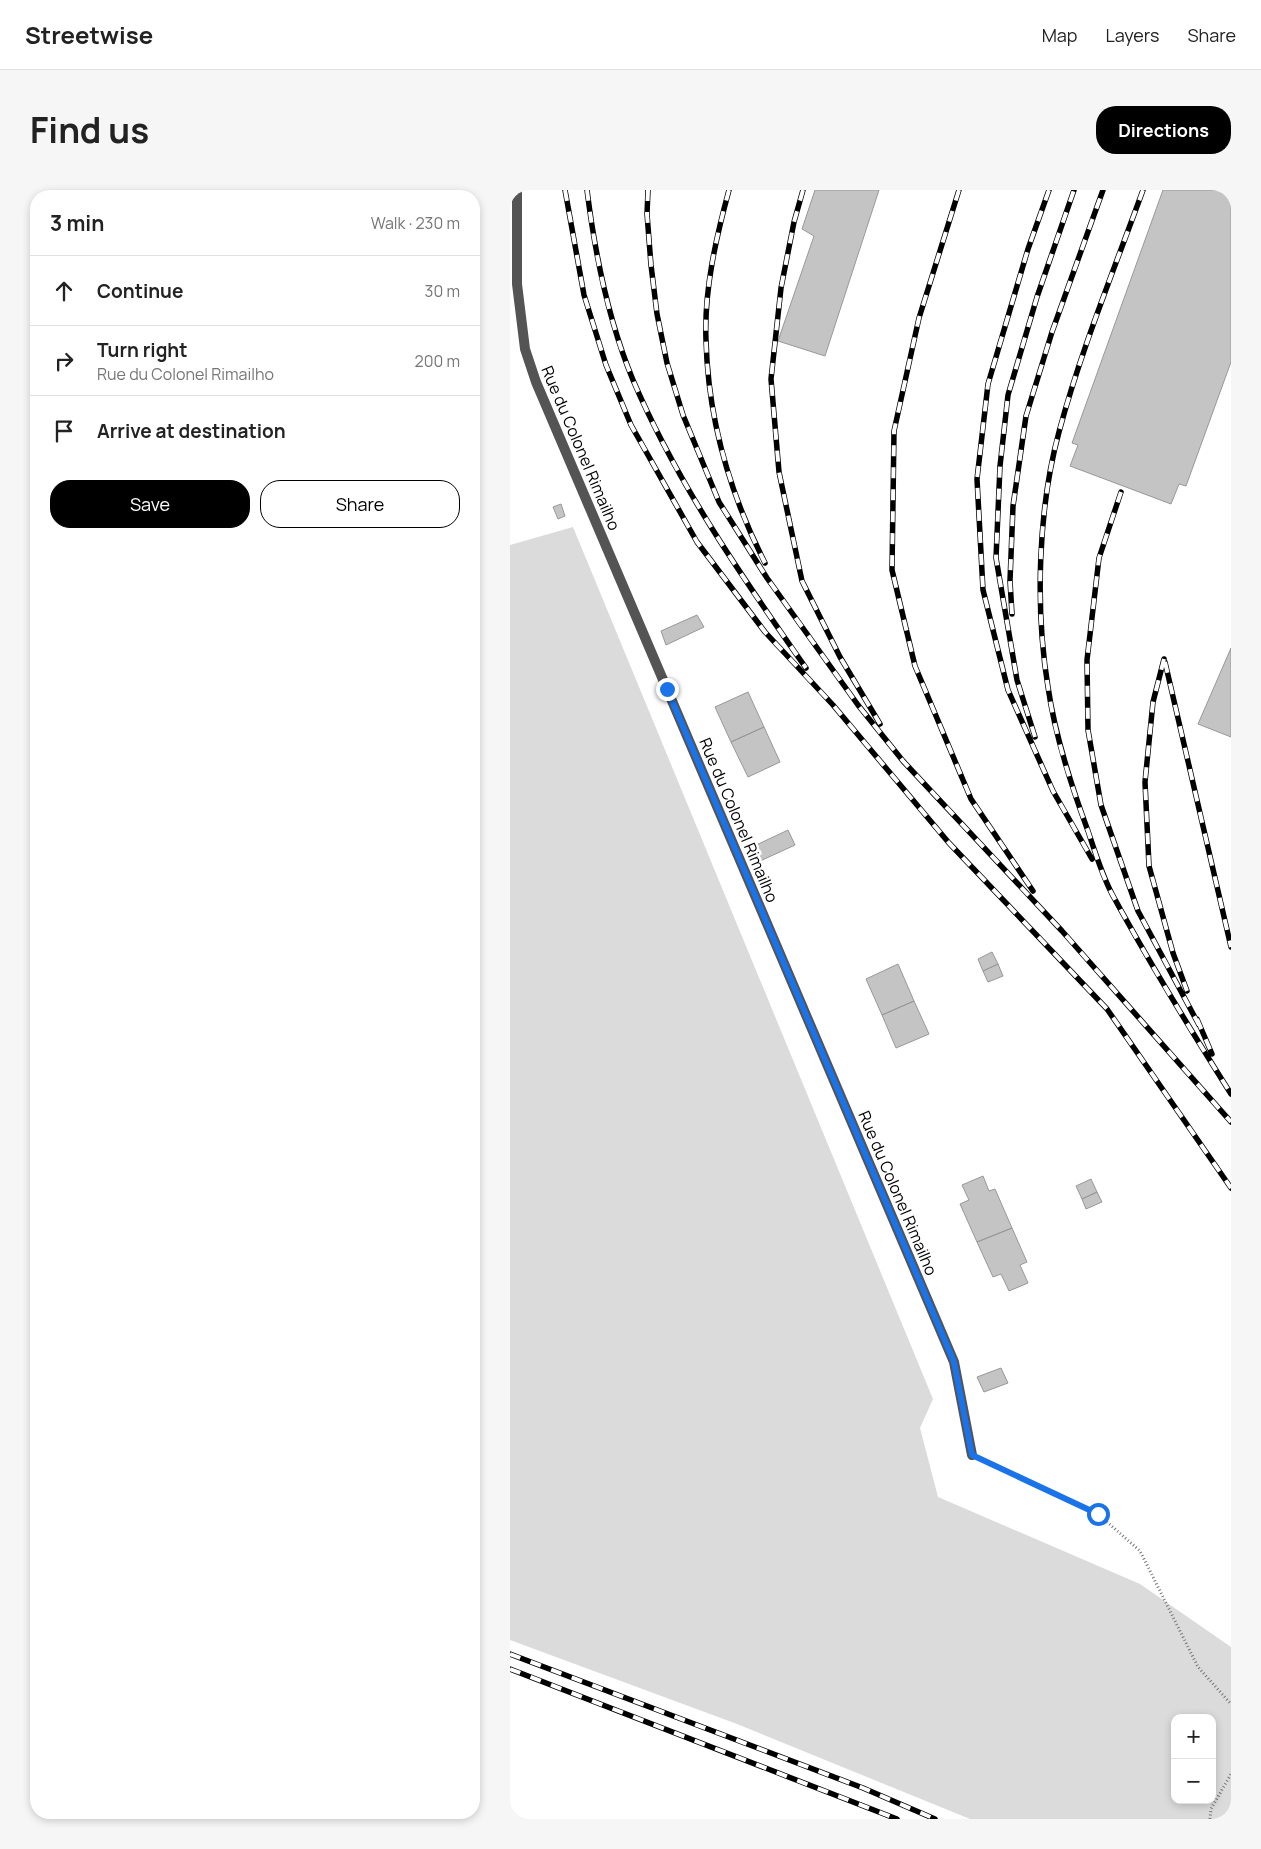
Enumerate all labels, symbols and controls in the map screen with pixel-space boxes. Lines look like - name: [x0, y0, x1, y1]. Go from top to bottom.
- text: Streetwise: [25, 18, 153, 51]
- text: Map: [1042, 23, 1077, 47]
- text: Layers: [1105, 23, 1159, 47]
- text: Share: [1187, 23, 1236, 47]
- text: Find us: [30, 106, 149, 154]
- button: Directions: [1096, 106, 1231, 154]
- text: 3 min: [50, 209, 104, 237]
- text: Walk · 230 m: [371, 212, 460, 234]
- icon: ahead: [50, 277, 78, 305]
- text: Continue: [97, 278, 183, 304]
- text: 30 m: [425, 280, 460, 302]
- text: Turn right: [97, 337, 187, 363]
- icon: right: [50, 347, 78, 375]
- text: 200 m: [415, 350, 460, 372]
- street label: Rue du Colonel Rimailho: [536, 362, 626, 534]
- text: Rue du Colonel Rimailho: [97, 363, 274, 385]
- icon: arrive: [50, 417, 78, 445]
- text: Arrive at destination: [97, 418, 286, 444]
- button: Save: [50, 480, 250, 528]
- button: Share: [260, 480, 460, 528]
- route end: [656, 678, 679, 701]
- street label: Rue du Colonel Rimailho: [694, 734, 784, 906]
- street label: Rue du Colonel Rimailho: [853, 1107, 943, 1279]
- route start: [1087, 1503, 1110, 1526]
- map controls: [1171, 1714, 1216, 1804]
- button: +: [1171, 1714, 1216, 1759]
- button: −: [1171, 1759, 1216, 1804]

